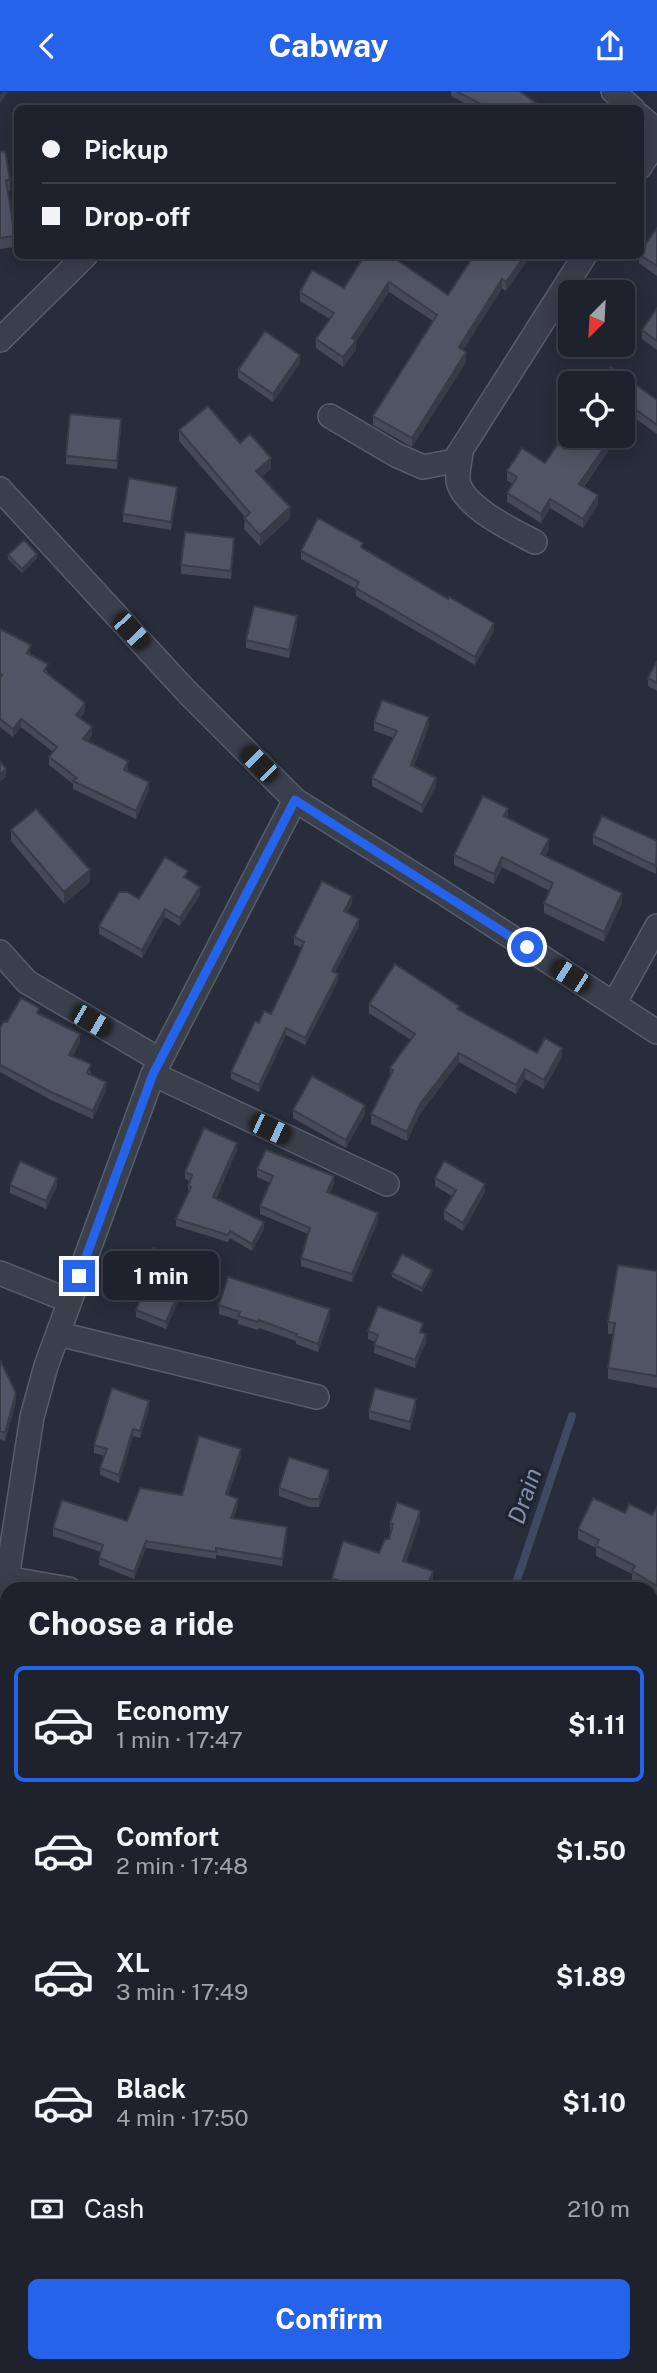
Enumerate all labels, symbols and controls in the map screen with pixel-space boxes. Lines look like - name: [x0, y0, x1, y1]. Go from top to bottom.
- icon: back: [28, 27, 66, 65]
- text: Cabway: [269, 27, 388, 64]
- icon: share: [591, 27, 629, 65]
- text: Pickup: [84, 134, 168, 165]
- text: Drop-off: [84, 201, 190, 232]
- north arrow: [558, 280, 635, 357]
- map controls: [558, 280, 635, 448]
- button: locate: [558, 371, 635, 448]
- car: [109, 608, 154, 654]
- car: [237, 742, 282, 786]
- route start: [511, 931, 543, 963]
- car: [547, 956, 594, 996]
- car: [68, 1001, 115, 1041]
- car: [247, 1111, 294, 1147]
- callout: 1 min: [104, 1251, 219, 1301]
- route end: [63, 1260, 95, 1292]
- text: 1 min: [133, 1262, 189, 1289]
- water label: Drain: [502, 1464, 547, 1527]
- text: Choose a ride: [28, 1605, 234, 1642]
- icon: car: [32, 1693, 95, 1756]
- text: Economy: [116, 1695, 229, 1726]
- text: $1.11: [568, 1709, 626, 1740]
- text: 1 min · 17:47: [116, 1726, 243, 1753]
- icon: car: [32, 1819, 95, 1882]
- text: Comfort: [116, 1821, 219, 1852]
- text: $1.50: [556, 1835, 626, 1866]
- text: 2 min · 17:48: [116, 1852, 248, 1879]
- icon: car: [32, 1945, 95, 2008]
- text: XL: [116, 1947, 150, 1978]
- text: $1.89: [556, 1961, 626, 1992]
- text: 3 min · 17:49: [116, 1978, 248, 2005]
- icon: car: [32, 2071, 95, 2134]
- text: Black: [116, 2073, 186, 2104]
- text: $1.10: [562, 2087, 626, 2118]
- text: 4 min · 17:50: [116, 2104, 249, 2131]
- icon: cash: [28, 2190, 66, 2228]
- text: Cash: [84, 2193, 144, 2224]
- text: 210 m: [567, 2195, 630, 2222]
- button: Confirm: [28, 2279, 630, 2359]

